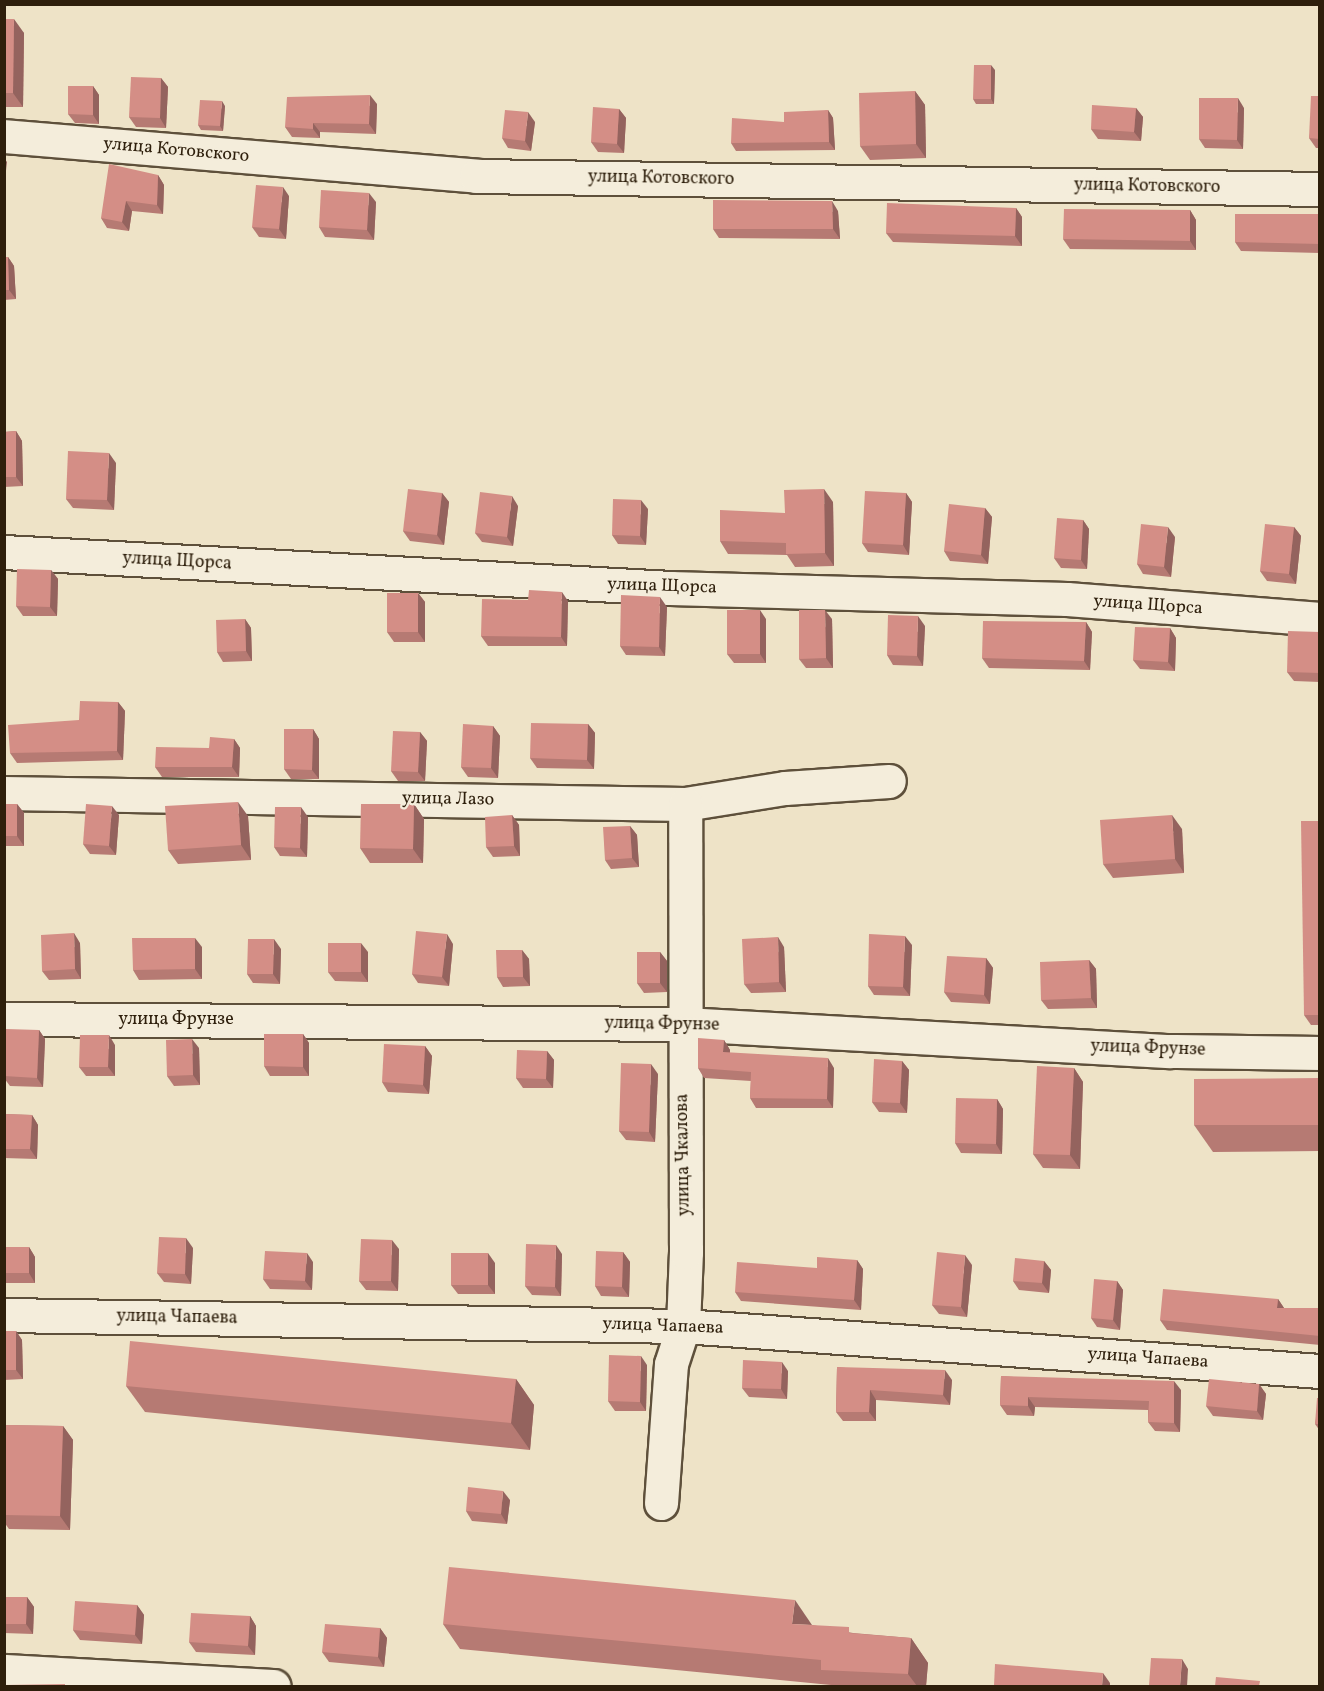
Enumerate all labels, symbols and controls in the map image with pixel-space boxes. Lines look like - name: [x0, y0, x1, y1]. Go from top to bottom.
- street label: улица Котовского: [102, 134, 250, 168]
- street label: улица Котовского: [588, 167, 734, 191]
- street label: улица Котовского: [1074, 175, 1220, 199]
- street label: улица Щорса: [122, 548, 232, 576]
- street label: улица Щорса: [607, 574, 717, 600]
- street label: улица Щорса: [1093, 591, 1203, 621]
- street label: улица Лазо: [402, 788, 494, 812]
- street label: улица Фрунзе: [118, 1009, 234, 1031]
- street label: улица Фрунзе: [604, 1013, 720, 1037]
- street label: улица Фрунзе: [1090, 1036, 1206, 1062]
- street label: улица Чкалова: [672, 1094, 696, 1216]
- street label: улица Чапаева: [116, 1306, 238, 1330]
- street label: улица Чапаева: [602, 1314, 724, 1340]
- street label: улица Чапаева: [1087, 1344, 1209, 1374]

